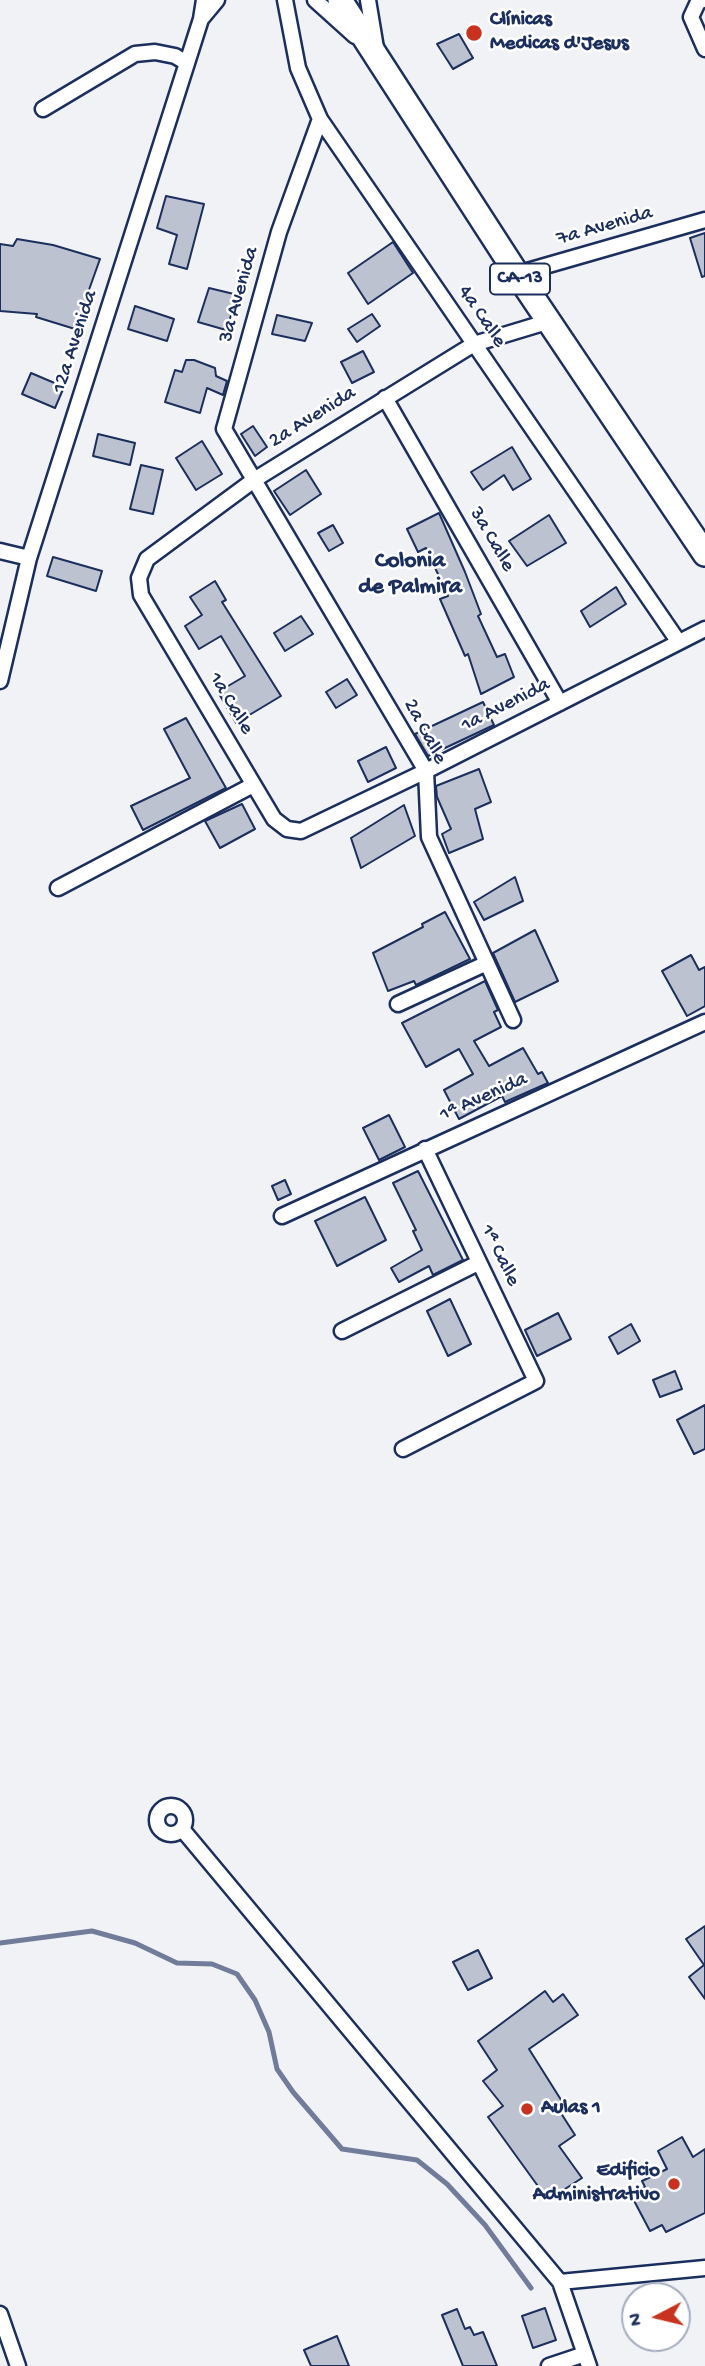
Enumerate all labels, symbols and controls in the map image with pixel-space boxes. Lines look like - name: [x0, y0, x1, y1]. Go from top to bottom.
- place label: Clínicas Medicas d'Jesus: [490, 8, 629, 58]
- marker: Clínicas Medicas d'Jesus: [464, 23, 484, 43]
- street label: 7a Avenida: [554, 201, 656, 253]
- street label: 3a Avenida: [214, 244, 266, 346]
- road number: CA-13: [490, 264, 550, 294]
- street label: 4a Calle: [451, 281, 511, 353]
- street label: 12a Avenida: [48, 288, 104, 396]
- street label: 2a Avenida: [265, 381, 361, 455]
- street label: 3a Calle: [462, 503, 520, 577]
- district label: Colonia de Palmira: [358, 548, 462, 602]
- street label: 1a Calle: [202, 668, 258, 740]
- street label: 1a Avenida: [457, 673, 555, 739]
- street label: 2a Calle: [396, 695, 452, 769]
- street label: 1ª Avenida: [436, 1068, 532, 1128]
- street label: 1ª Calle: [473, 1221, 525, 1291]
- place label: Aulas 1: [541, 2096, 601, 2122]
- marker: Aulas 1: [519, 2101, 535, 2117]
- place label: Edificio Administrativo: [533, 2159, 660, 2209]
- marker: Edificio Administrativo: [666, 2176, 682, 2192]
- north arrow: [621, 2282, 691, 2352]
- text: N: [624, 2312, 649, 2327]

